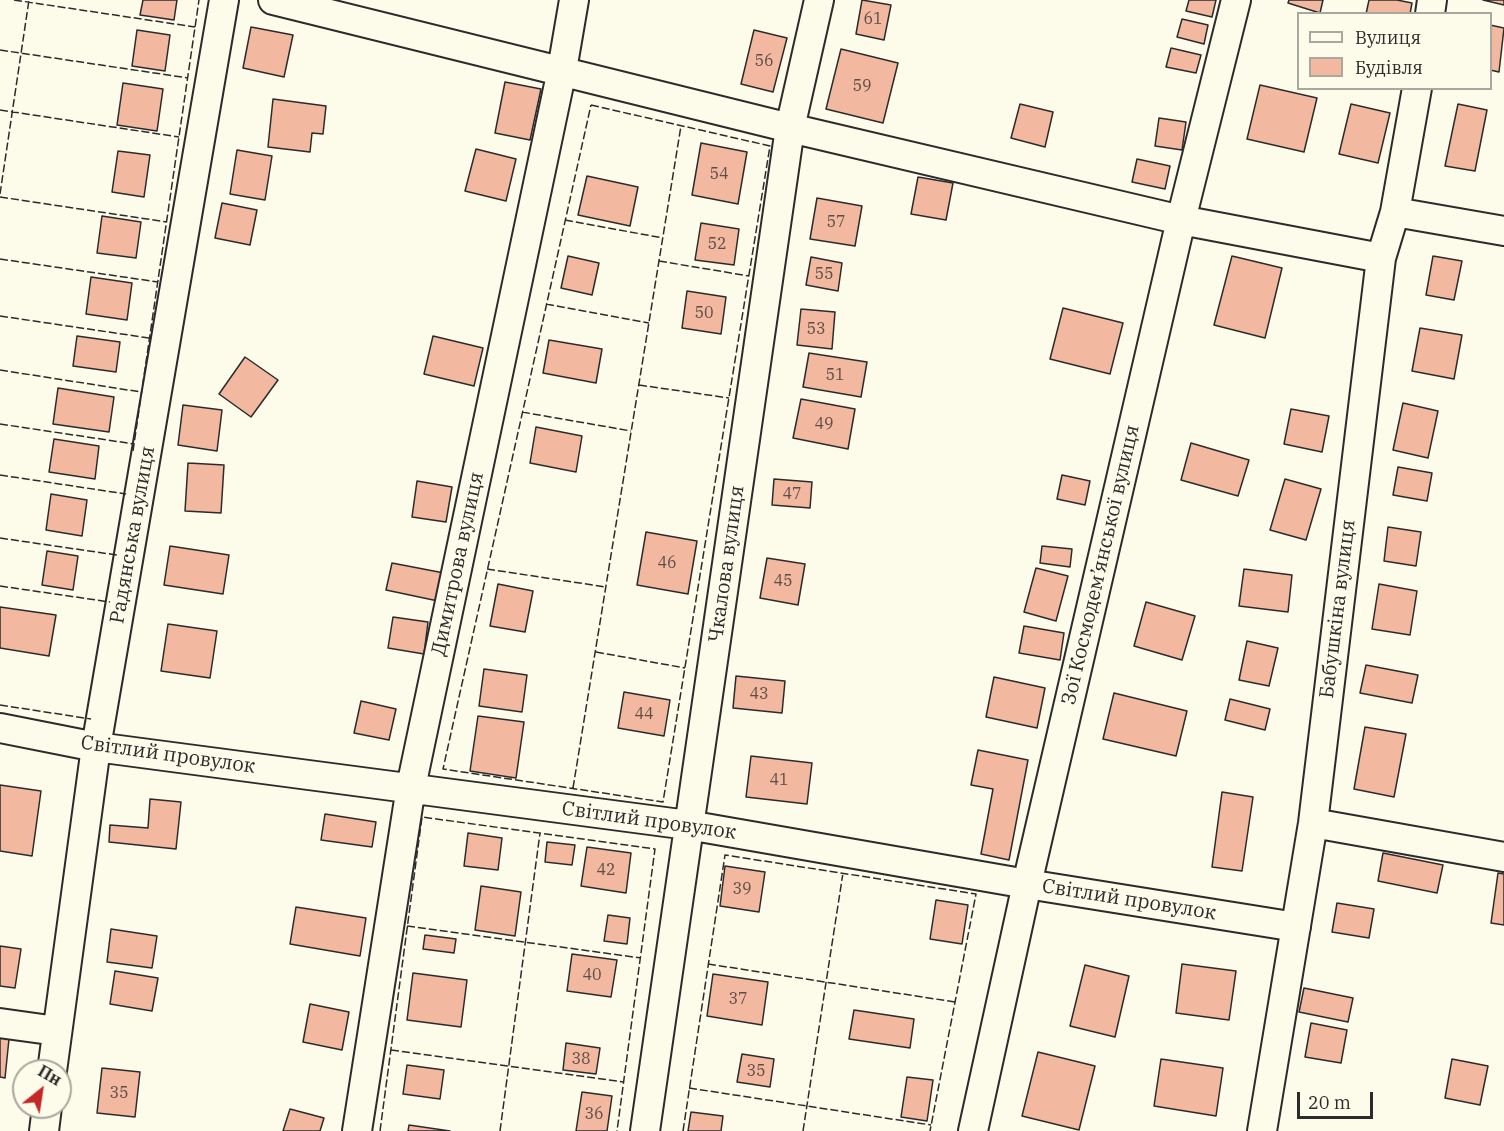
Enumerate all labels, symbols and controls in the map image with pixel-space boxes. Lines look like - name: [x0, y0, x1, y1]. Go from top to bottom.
- house number: 61: [863, 9, 883, 29]
- legend: [1297, 12, 1492, 90]
- text: Вулиця: [1355, 26, 1421, 49]
- house number: 56: [754, 51, 774, 71]
- text: Будівля: [1355, 56, 1423, 79]
- house number: 59: [852, 76, 872, 96]
- house number: 54: [709, 164, 729, 184]
- house number: 57: [826, 212, 846, 232]
- house number: 52: [707, 234, 727, 254]
- house number: 55: [814, 264, 834, 284]
- house number: 50: [694, 303, 714, 323]
- house number: 53: [806, 319, 826, 339]
- house number: 51: [825, 365, 845, 385]
- house number: 49: [814, 414, 834, 434]
- street label: Зої Космодем’янської вулиця: [1057, 423, 1145, 707]
- street label: Радянська вулиця: [106, 444, 160, 626]
- street label: Димитрова вулиця: [427, 470, 489, 658]
- street label: Чкалова вулиця: [704, 484, 750, 644]
- house number: 47: [782, 484, 802, 504]
- street label: Бабушкіна вулиця: [1315, 518, 1361, 700]
- house number: 46: [657, 553, 677, 573]
- house number: 45: [773, 571, 793, 591]
- house number: 43: [749, 684, 769, 704]
- house number: 44: [634, 704, 654, 724]
- street label: Світлий провулок: [79, 731, 257, 779]
- house number: 41: [769, 770, 789, 790]
- street label: Світлий провулок: [560, 797, 738, 845]
- house number: 42: [596, 860, 616, 880]
- street label: Світлий провулок: [1040, 874, 1218, 926]
- house number: 39: [732, 879, 752, 899]
- house number: 40: [582, 965, 602, 985]
- house number: 37: [728, 989, 748, 1009]
- house number: 38: [571, 1049, 591, 1069]
- north arrow: [12, 1059, 72, 1119]
- text: Пн: [35, 1061, 65, 1090]
- house number: 35: [746, 1061, 766, 1081]
- scale bar: [1300, 1080, 1376, 1118]
- house number: 35: [109, 1083, 129, 1103]
- text: 20 m: [1308, 1091, 1351, 1114]
- house number: 36: [584, 1104, 604, 1124]

